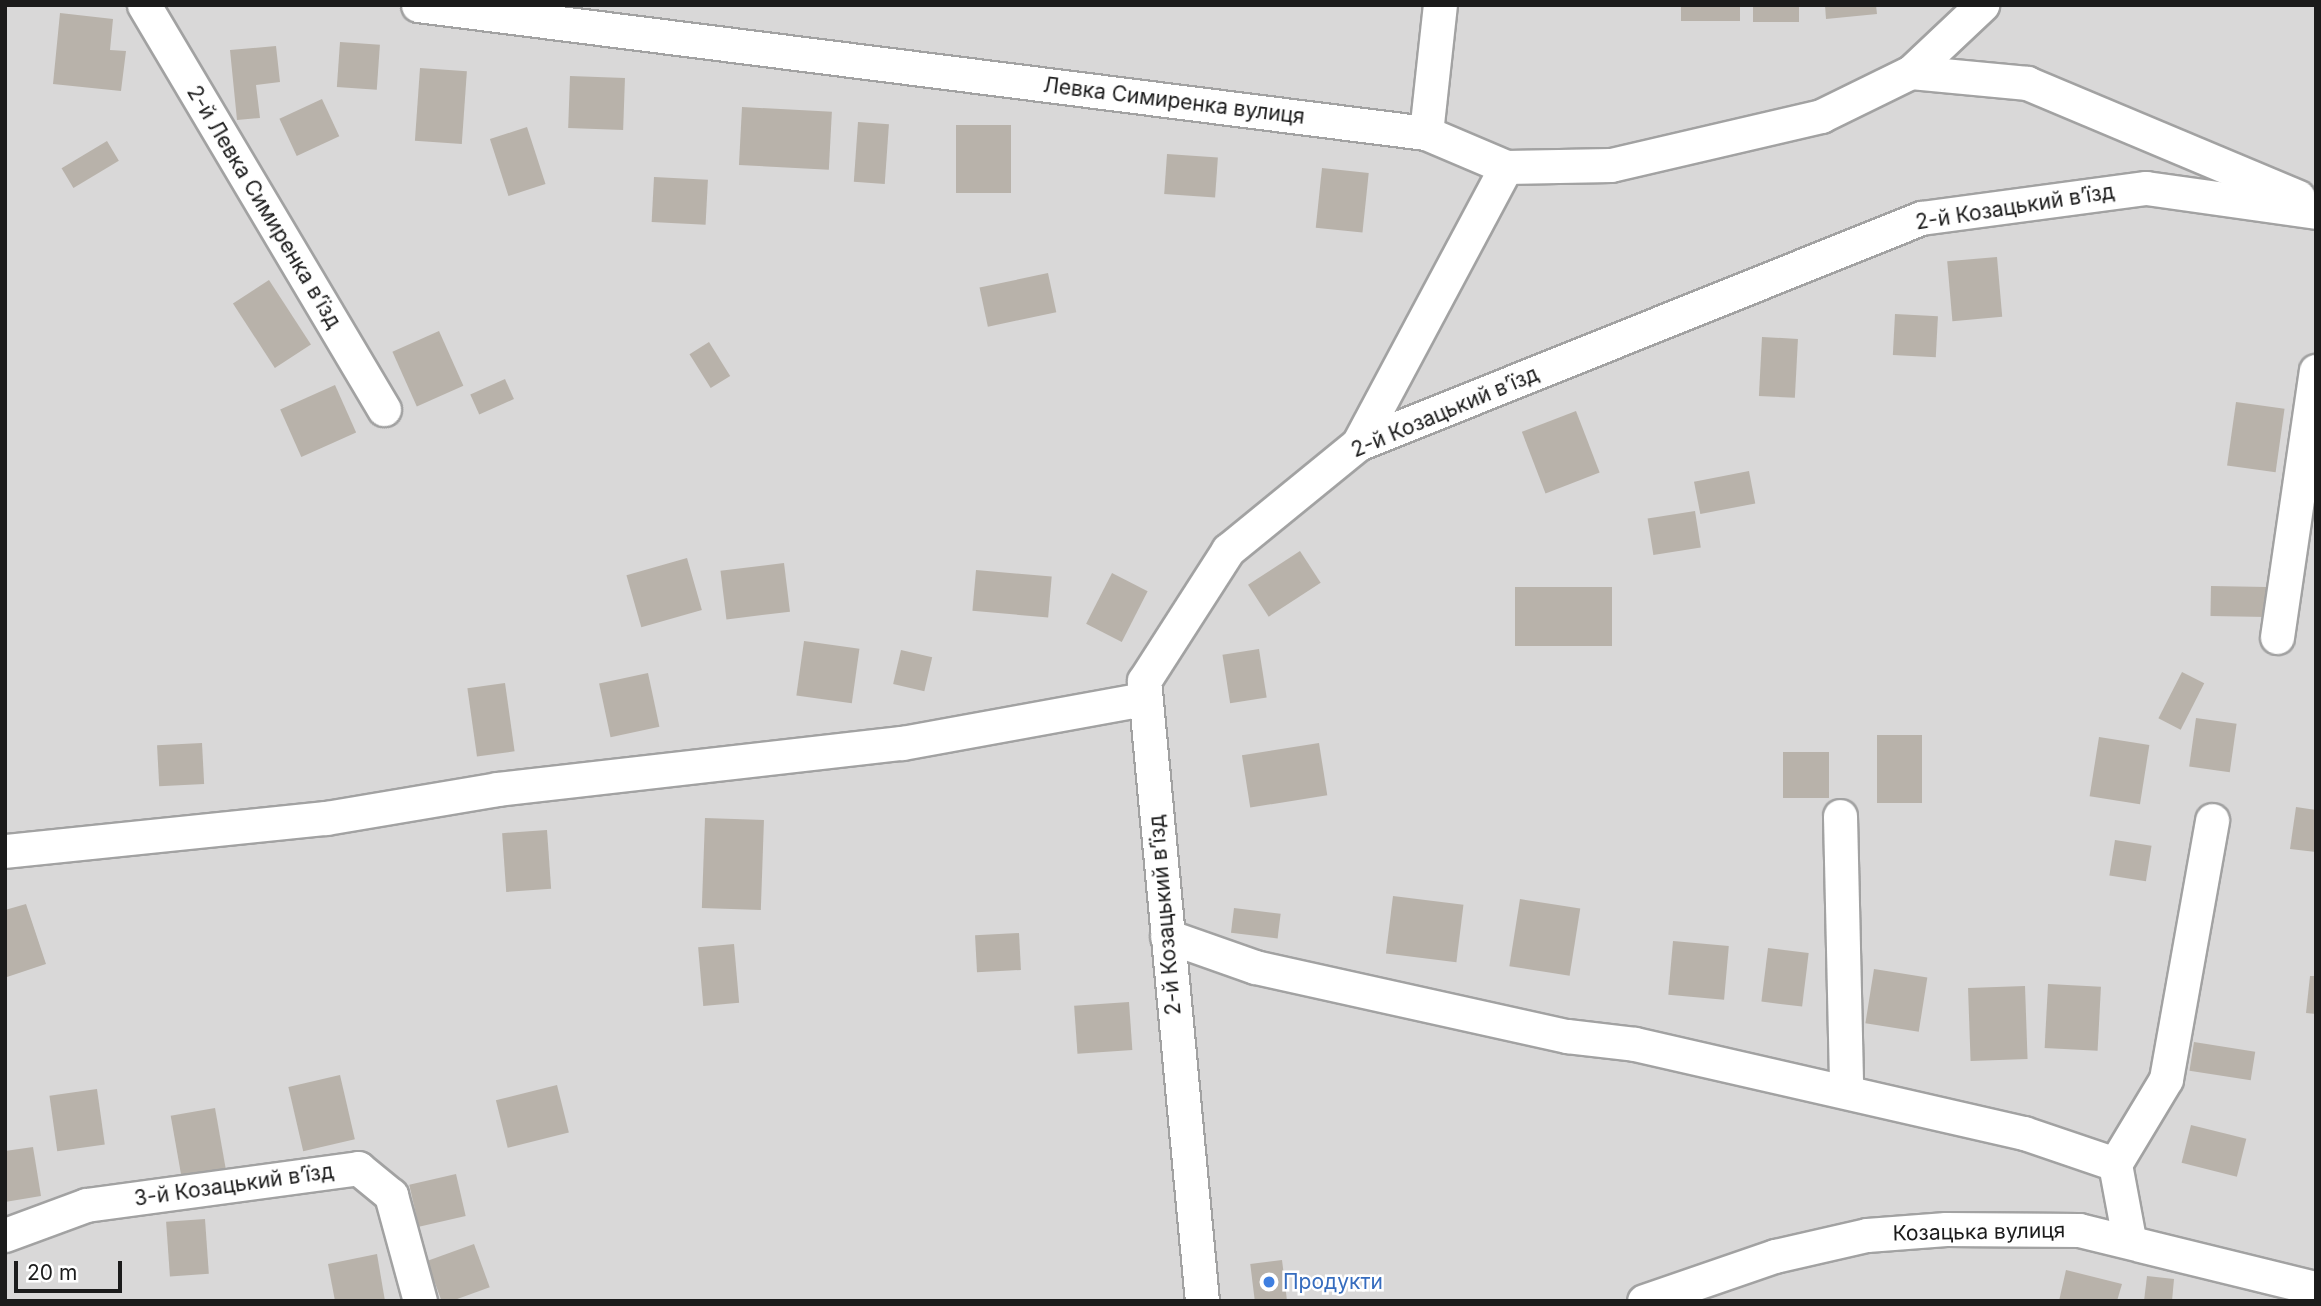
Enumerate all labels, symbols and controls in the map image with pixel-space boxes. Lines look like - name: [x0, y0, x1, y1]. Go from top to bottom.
- street label: Левка Симиренка вулиця: [1042, 72, 1306, 130]
- street label: 2-й Левка Симиренка в’їзд: [181, 81, 347, 333]
- street label: 2-й Козацький в’їзд: [1914, 179, 2116, 235]
- street label: 2-й Козацький в’їзд: [1347, 361, 1543, 463]
- street label: 2-й Козацький в’їзд: [1144, 814, 1186, 1016]
- street label: 3-й Козацький в’їзд: [133, 1159, 335, 1211]
- street label: Козацька вулиця: [1892, 1218, 2066, 1246]
- scale bar: [18, 1246, 126, 1290]
- text: 20 m: [27, 1260, 77, 1285]
- place label: Продукти: [1283, 1269, 1383, 1295]
- marker: Продукти: [1261, 1274, 1277, 1290]

